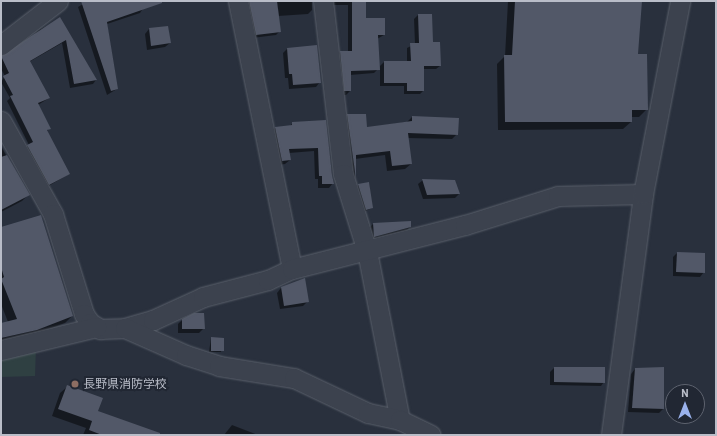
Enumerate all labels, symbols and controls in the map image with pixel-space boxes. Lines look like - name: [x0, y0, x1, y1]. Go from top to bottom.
- place label: 長野県消防学校: [83, 377, 167, 391]
- marker: 長野県消防学校: [70, 379, 80, 389]
- north arrow: [665, 384, 705, 424]
- text: N: [681, 386, 689, 399]

